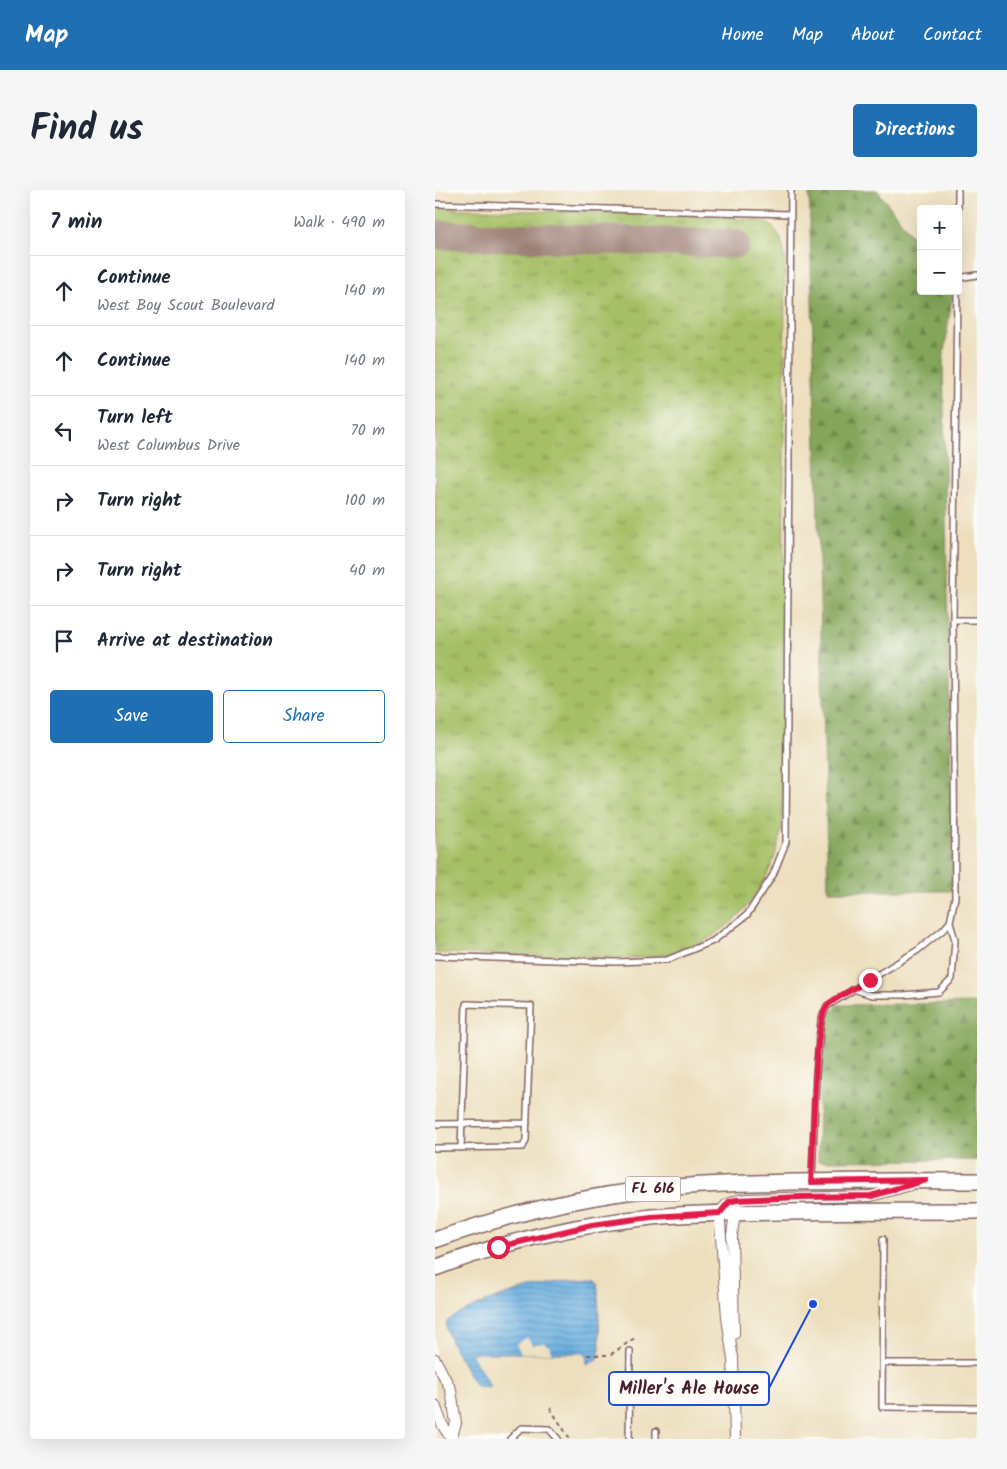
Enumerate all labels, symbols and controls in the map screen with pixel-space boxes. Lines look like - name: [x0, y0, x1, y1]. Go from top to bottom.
- text: Map: [25, 16, 68, 55]
- text: Home: [721, 21, 764, 50]
- text: Map: [792, 21, 823, 50]
- text: About: [851, 21, 895, 50]
- text: Contact: [923, 21, 982, 50]
- text: Find us: [30, 102, 143, 158]
- button: Directions: [853, 104, 977, 157]
- map controls: [917, 205, 962, 295]
- button: +: [917, 205, 962, 250]
- text: 7 min: [50, 206, 102, 239]
- text: Walk · 490 m: [293, 210, 385, 235]
- button: −: [917, 250, 962, 295]
- text: Continue: [97, 263, 170, 293]
- icon: ahead: [50, 277, 78, 305]
- text: 140 m: [344, 278, 385, 303]
- text: West Boy Scout Boulevard: [97, 293, 274, 318]
- text: Continue: [97, 346, 170, 376]
- icon: ahead: [50, 347, 78, 375]
- text: 140 m: [344, 348, 385, 373]
- text: Turn left: [97, 403, 172, 433]
- icon: left: [50, 417, 78, 445]
- text: 70 m: [350, 418, 385, 443]
- text: West Columbus Drive: [97, 433, 240, 458]
- text: Turn right: [97, 486, 182, 516]
- icon: right: [50, 487, 78, 515]
- text: 100 m: [345, 488, 385, 513]
- text: Turn right: [97, 556, 182, 586]
- icon: right: [50, 557, 78, 585]
- text: 40 m: [349, 558, 385, 583]
- text: Arrive at destination: [97, 626, 273, 656]
- icon: arrive: [50, 627, 78, 655]
- button: Save: [50, 690, 213, 743]
- button: Share: [223, 690, 385, 743]
- route end: [859, 969, 882, 992]
- road number: FL 616: [625, 1176, 681, 1202]
- route start: [487, 1236, 510, 1259]
- callout: Miller's Ale House: [609, 1372, 769, 1405]
- text: Miller's Ale House: [619, 1375, 759, 1404]

